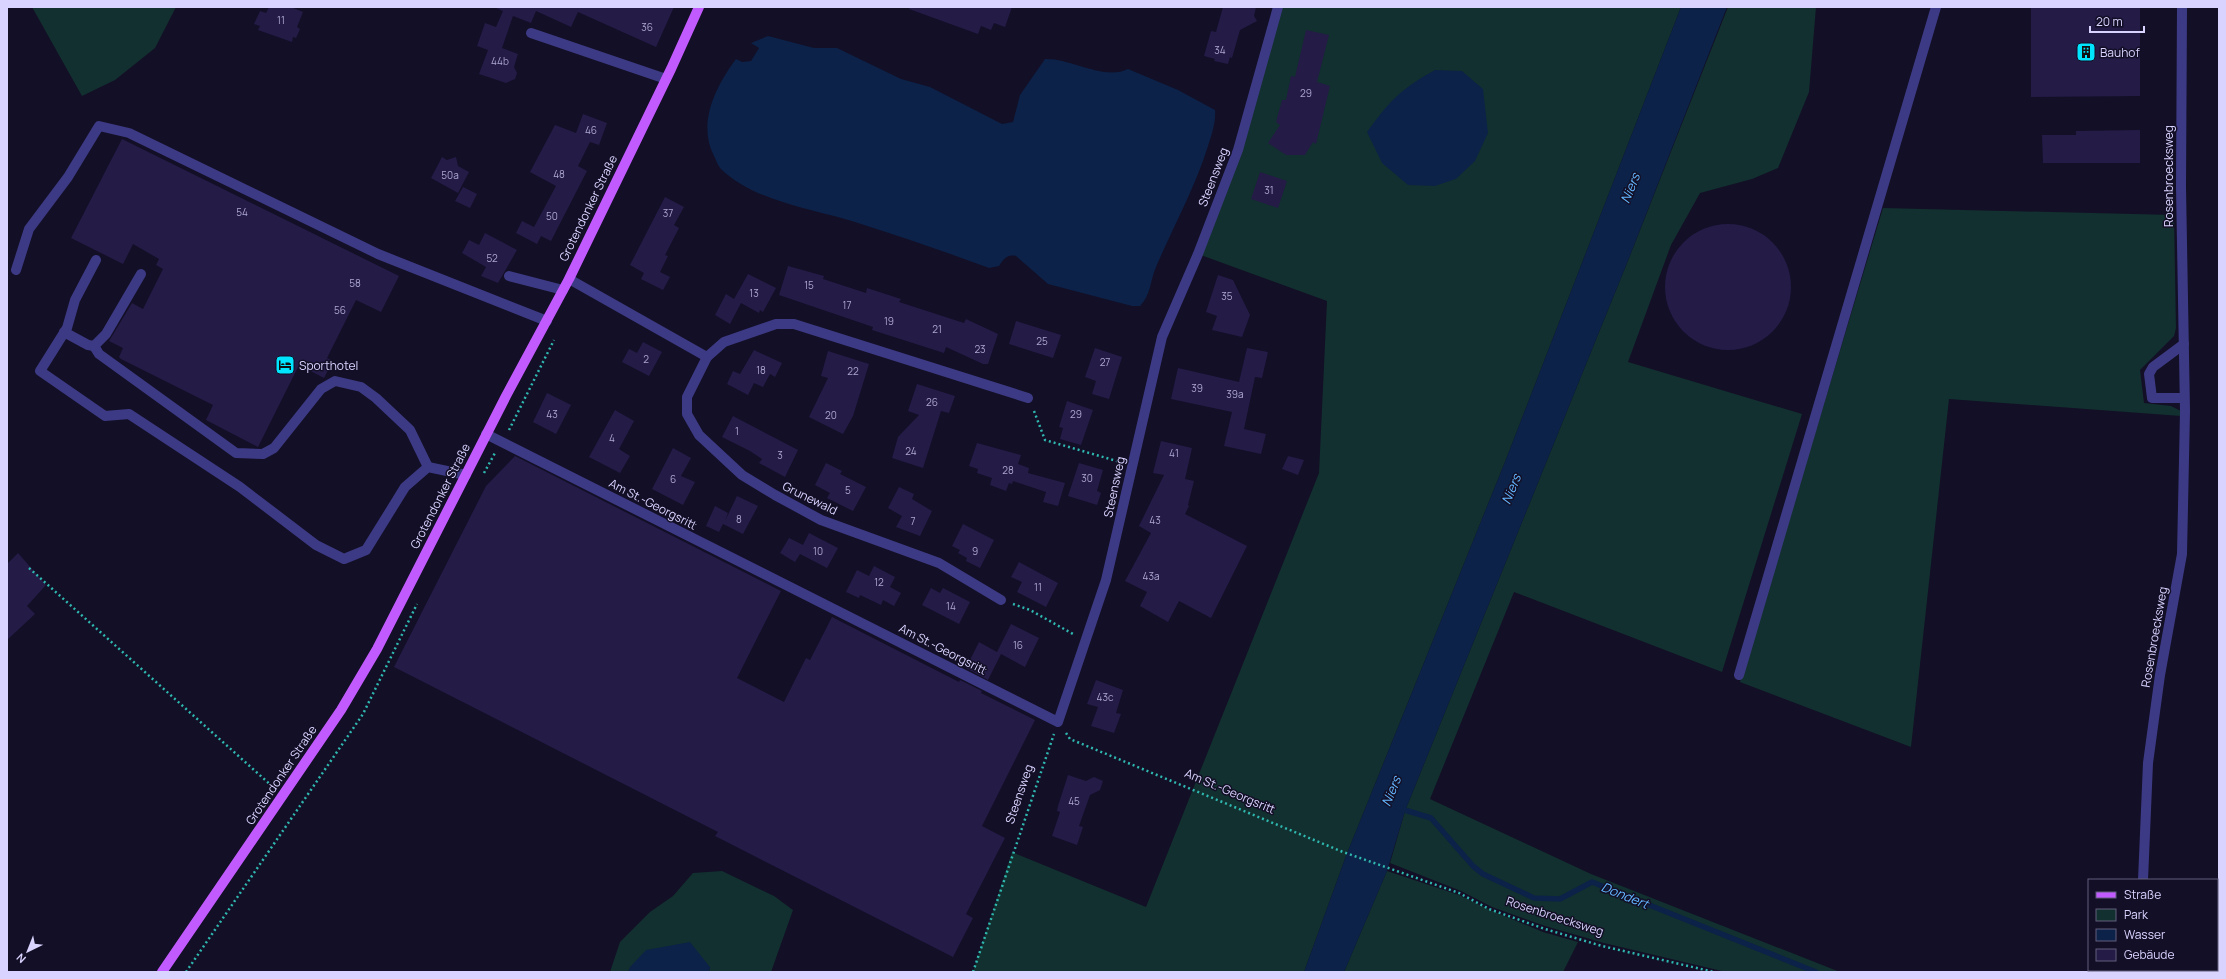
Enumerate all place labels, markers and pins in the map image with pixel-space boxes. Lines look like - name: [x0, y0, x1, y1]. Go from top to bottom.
- building icon: Bauhof: [2075, 41, 2097, 63]
- place label: Bauhof: [2100, 44, 2140, 61]
- hotel icon: Sporthotel: [274, 354, 296, 376]
- place label: Sporthotel: [299, 357, 358, 374]

